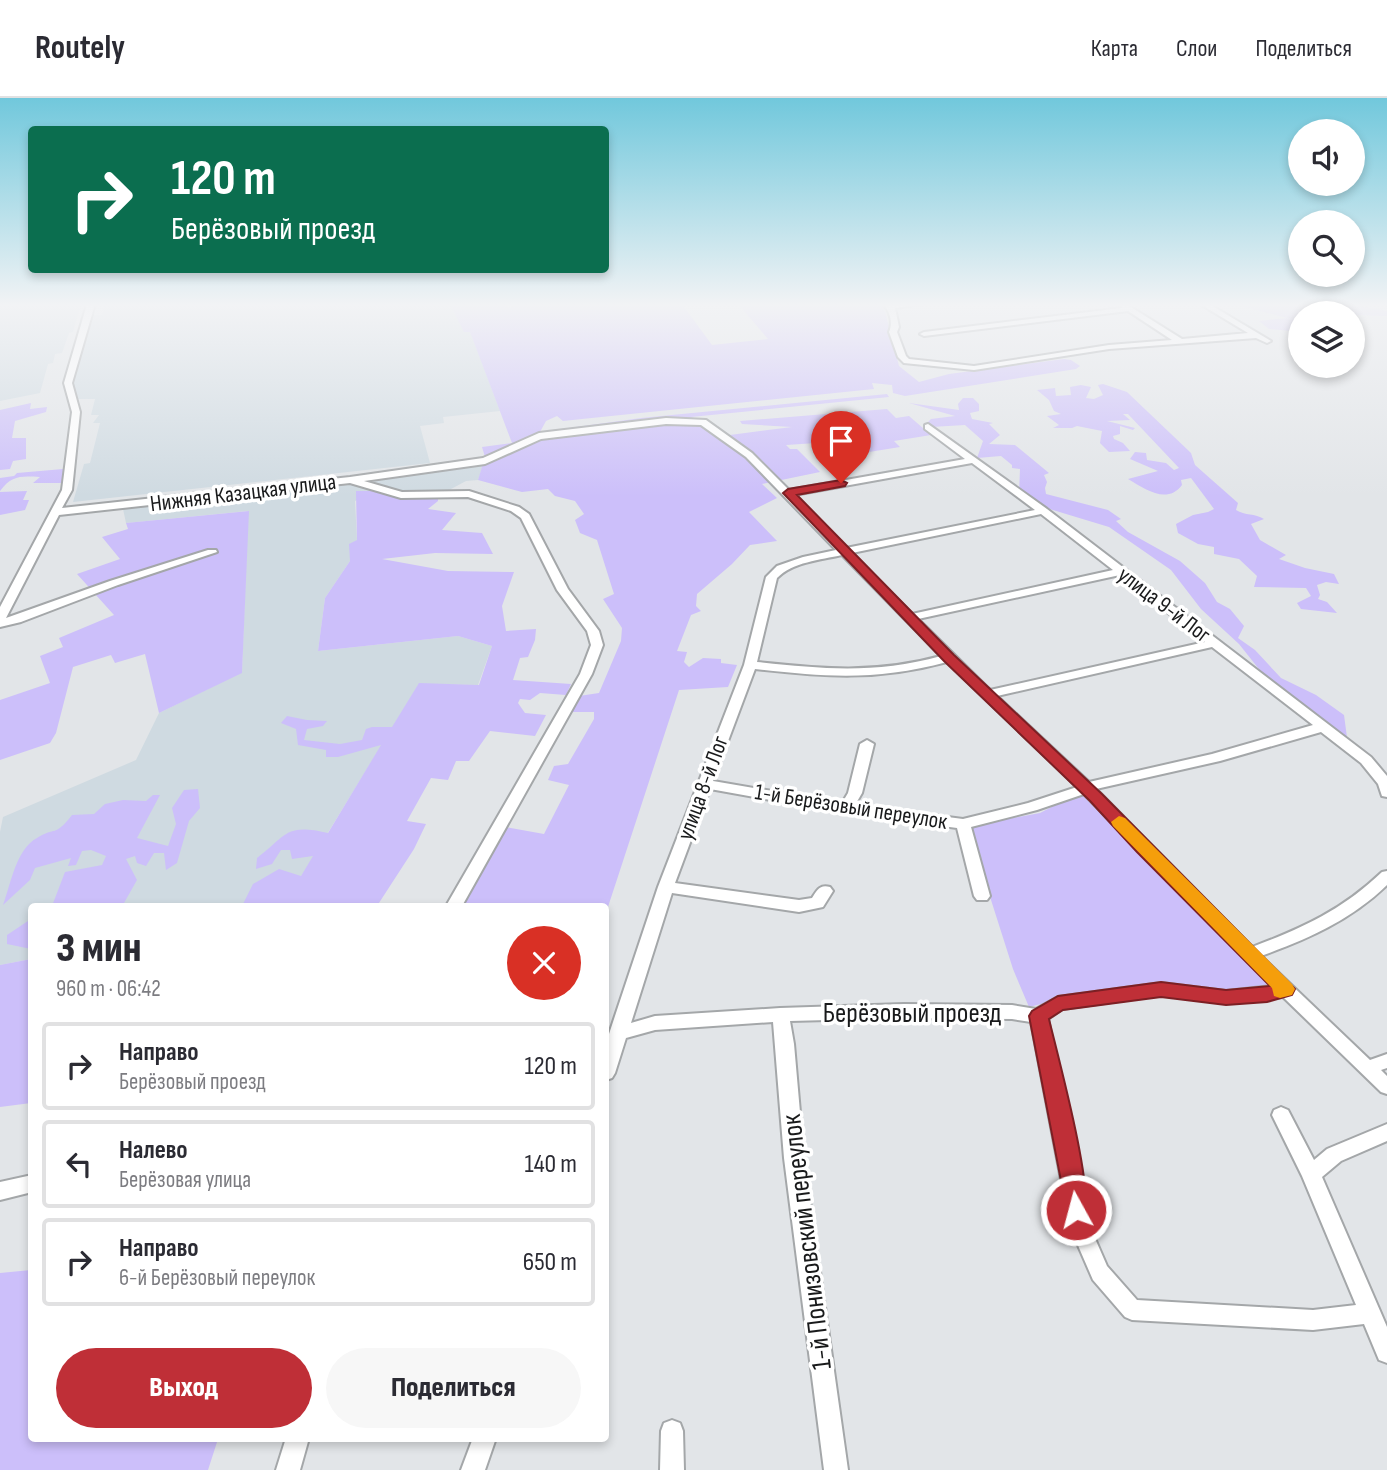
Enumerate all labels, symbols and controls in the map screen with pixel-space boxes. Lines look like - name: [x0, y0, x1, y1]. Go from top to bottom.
- text: Routely: [35, 28, 125, 68]
- text: Карта: [1091, 34, 1138, 63]
- text: Слои: [1176, 34, 1217, 63]
- text: Поделиться: [1255, 34, 1352, 63]
- map controls: [1288, 119, 1365, 378]
- button: sound: [1288, 119, 1365, 196]
- text: 120 m: [171, 150, 276, 209]
- icon: right: [56, 154, 147, 245]
- text: Берёзовый проезд: [171, 210, 375, 249]
- button: search: [1288, 210, 1365, 287]
- button: layers: [1288, 301, 1365, 378]
- pin: [811, 411, 871, 483]
- icon: arrive: [822, 422, 860, 460]
- street label: Нижняя Казацкая улица: [148, 468, 338, 518]
- street label: улица 9-й Лог: [1112, 561, 1216, 649]
- street label: улица 8-й Лог: [671, 732, 735, 844]
- street label: 1-й Берёзовый переулок: [753, 778, 949, 836]
- text: 3 мин: [56, 923, 141, 974]
- button: close: [507, 926, 581, 1000]
- text: 960 m · 06:42: [56, 975, 161, 1003]
- street label: Берёзовый проезд: [823, 997, 1002, 1030]
- text: Направо: [119, 1037, 198, 1068]
- icon: right: [60, 1047, 98, 1085]
- text: 120 m: [524, 1051, 577, 1082]
- text: Берёзовый проезд: [119, 1068, 266, 1096]
- street label: 1-й Понизовский переулок: [775, 1112, 839, 1372]
- text: Налево: [119, 1135, 188, 1166]
- icon: left: [60, 1145, 98, 1183]
- text: 140 m: [525, 1149, 577, 1180]
- text: Берёзовая улица: [119, 1166, 251, 1194]
- position arrow: [1039, 1173, 1113, 1247]
- text: Направо: [119, 1233, 198, 1264]
- icon: right: [60, 1243, 98, 1281]
- text: 650 m: [523, 1247, 577, 1278]
- text: 6-й Берёзовый переулок: [119, 1264, 315, 1292]
- button: Выход: [56, 1348, 312, 1428]
- button: Поделиться: [326, 1348, 581, 1428]

